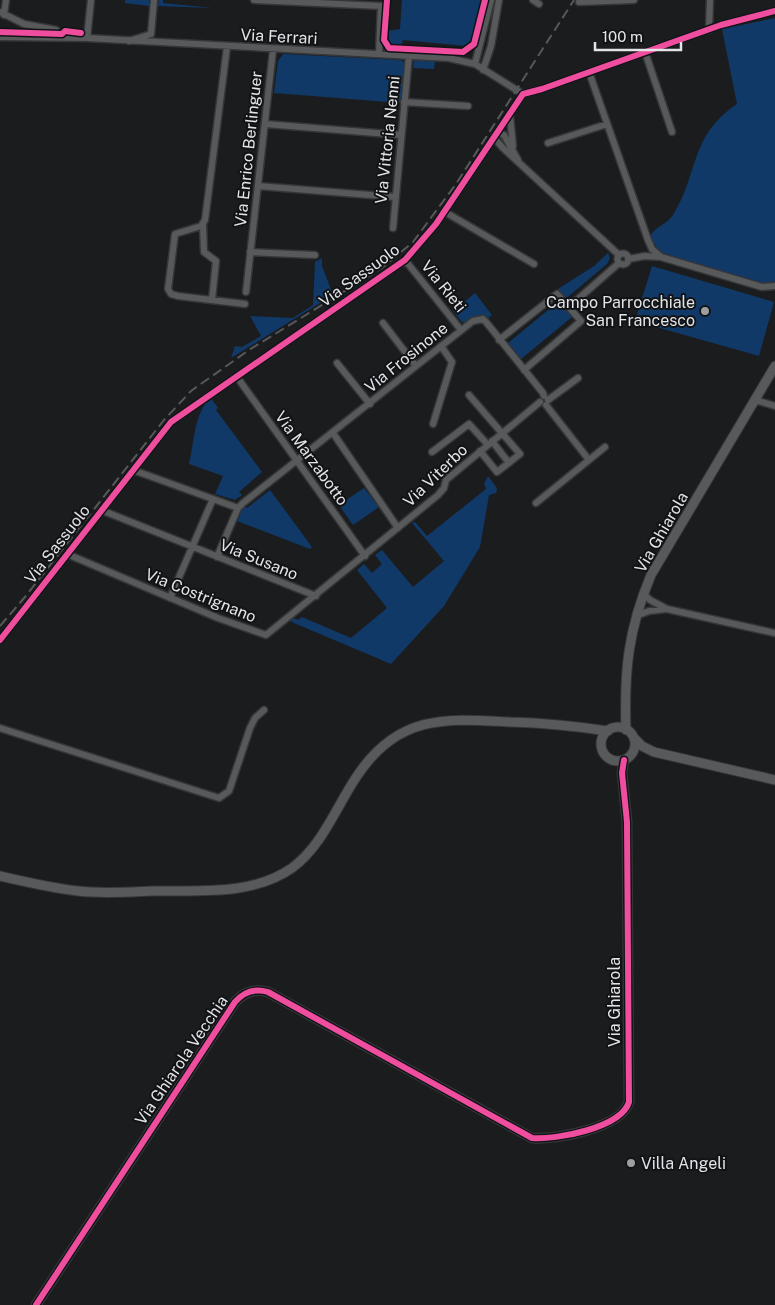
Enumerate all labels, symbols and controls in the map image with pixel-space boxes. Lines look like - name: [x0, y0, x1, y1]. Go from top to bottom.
- scale bar: [595, 20, 681, 52]
- street label: Via Ferrari: [240, 25, 318, 48]
- text: 100 m: [602, 28, 643, 45]
- street label: Via Enrico Berlinguer: [231, 70, 266, 228]
- street label: Via Vittoria Nenni: [371, 75, 404, 205]
- street label: Via Sassuolo: [315, 240, 403, 311]
- street label: Via Rieti: [417, 257, 470, 316]
- place label: Campo Parrocchiale San Francesco: [546, 293, 695, 330]
- marker: Campo Parrocchiale San Francesco: [699, 305, 711, 317]
- street label: Via Frosinone: [361, 318, 451, 396]
- street label: Via Marzabotto: [271, 407, 352, 509]
- street label: Via Viterbo: [399, 440, 471, 511]
- street label: Via Ghiarola: [631, 489, 692, 576]
- street label: Via Sassuolo: [21, 501, 94, 588]
- street label: Via Susano: [217, 535, 301, 584]
- street label: Via Costrignano: [143, 565, 259, 626]
- street label: Via Ghiarola: [605, 957, 624, 1047]
- street label: Via Ghiarola Vecchia: [131, 992, 232, 1129]
- place label: Villa Angeli: [641, 1154, 726, 1173]
- marker: Villa Angeli: [625, 1157, 637, 1169]

